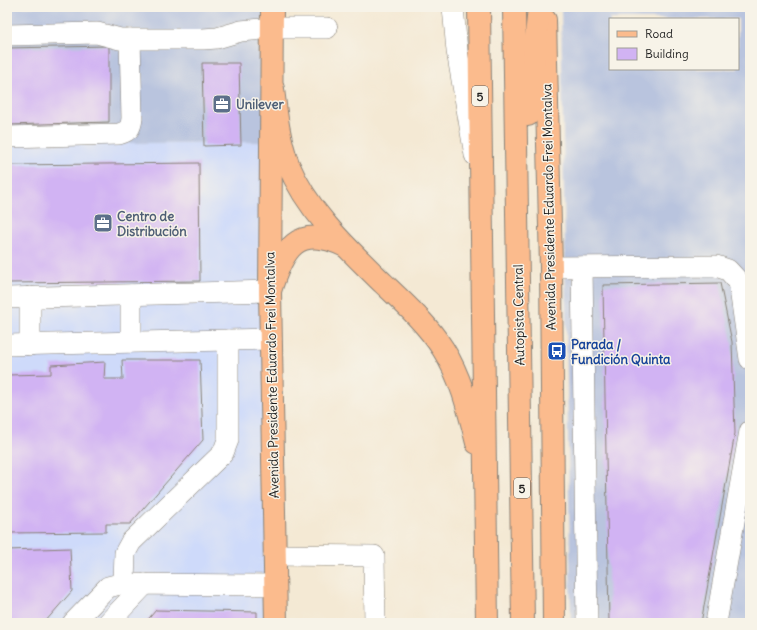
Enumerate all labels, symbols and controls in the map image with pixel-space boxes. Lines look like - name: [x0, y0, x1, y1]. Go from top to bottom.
- legend: [609, 18, 739, 70]
- text: Road: [645, 26, 673, 41]
- text: Building: [645, 46, 689, 61]
- street label: Avenida Presidente Eduardo Frei Montalva: [538, 84, 560, 330]
- road number: 5: [472, 86, 488, 106]
- office icon: Unilever: [211, 93, 233, 115]
- place label: Unilever: [236, 96, 284, 113]
- place label: Centro de Distribución: [117, 208, 187, 240]
- office icon: Centro de Distribución: [92, 212, 114, 234]
- street label: Avenida Presidente Eduardo Frei Montalva: [261, 252, 283, 498]
- street label: Autopista Central: [510, 264, 528, 366]
- place label: Parada / Fundición Quinta: [571, 336, 671, 368]
- bus stop icon: Parada / Fundición Quinta: [546, 340, 568, 362]
- road number: 5: [514, 478, 530, 498]

